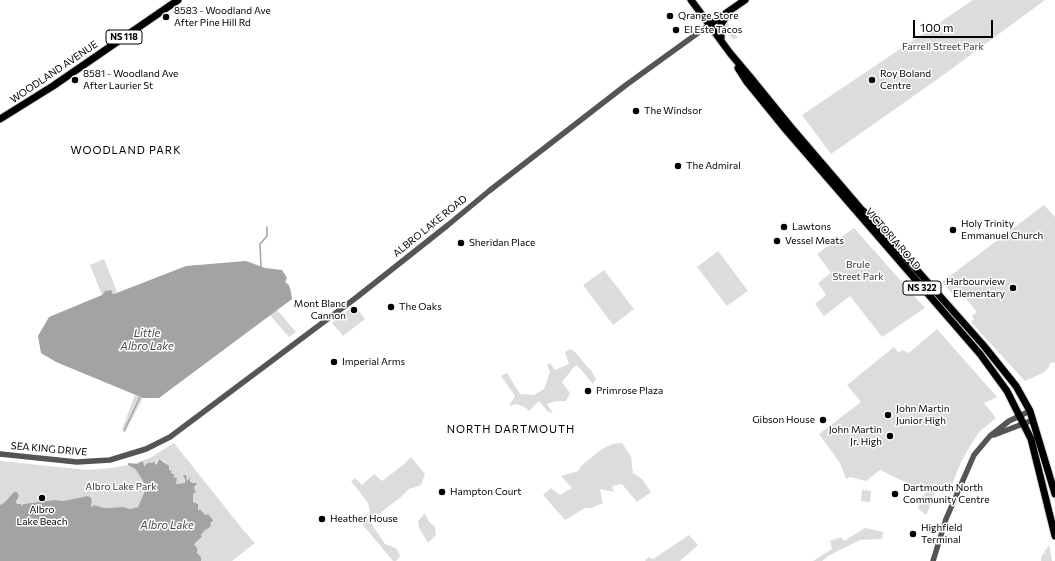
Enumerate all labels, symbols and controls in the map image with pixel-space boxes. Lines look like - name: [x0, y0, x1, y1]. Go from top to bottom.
- place label: 8583 - Woodland Ave After Pine Hill Rd: [174, 5, 271, 28]
- place label: Qrange Store: [678, 10, 738, 22]
- marker: Qrange Store: [665, 11, 675, 21]
- marker: 8583 - Woodland Ave After Pine Hill Rd: [161, 12, 171, 22]
- scale bar: [915, 12, 995, 38]
- text: 100 m: [920, 20, 954, 34]
- place label: El Este Tacos: [684, 24, 742, 36]
- marker: El Este Tacos: [671, 25, 681, 35]
- road number: NS 118: [106, 30, 142, 44]
- street label: WOODLAND AVENUE: [8, 38, 100, 106]
- park label: Farrell Street Park: [902, 41, 984, 53]
- place label: 8581 - Woodland Ave After Laurier St: [83, 68, 178, 92]
- place label: Roy Boland Centre: [880, 68, 931, 92]
- marker: 8581 - Woodland Ave After Laurier St: [70, 75, 80, 85]
- marker: Roy Boland Centre: [867, 75, 877, 85]
- place label: The Windsor: [644, 105, 702, 117]
- marker: The Windsor: [631, 106, 641, 116]
- district label: WOODLAND PARK: [70, 143, 182, 157]
- place label: The Admiral: [686, 160, 741, 172]
- marker: The Admiral: [673, 161, 683, 171]
- street label: ALBRO LAKE ROAD: [391, 193, 469, 259]
- street label: VICTORIA ROAD: [863, 206, 923, 272]
- place label: Holy Trinity Emmanuel Church: [961, 218, 1043, 242]
- place label: Lawtons: [792, 221, 831, 233]
- marker: Lawtons: [779, 222, 789, 232]
- marker: Holy Trinity Emmanuel Church: [948, 225, 958, 235]
- place label: Vessel Meats: [785, 235, 844, 247]
- marker: Vessel Meats: [772, 236, 782, 246]
- place label: Sheridan Place: [469, 237, 535, 249]
- marker: Sheridan Place: [456, 238, 466, 248]
- park label: Brule Street Park: [832, 259, 884, 282]
- place label: Harbourview Elementary: [946, 276, 1005, 300]
- road number: NS 322: [903, 281, 941, 295]
- marker: Harbourview Elementary: [1008, 283, 1018, 293]
- place label: Mont Blanc Cannon: [294, 298, 346, 322]
- place label: The Oaks: [399, 301, 442, 313]
- marker: The Oaks: [386, 302, 396, 312]
- marker: Mont Blanc Cannon: [349, 305, 359, 315]
- water label: Little Albro Lake: [120, 326, 174, 352]
- place label: Imperial Arms: [342, 356, 405, 368]
- marker: Imperial Arms: [329, 357, 339, 367]
- place label: Primrose Plaza: [596, 385, 663, 397]
- marker: Primrose Plaza: [583, 386, 593, 396]
- place label: John Martin Junior High: [896, 403, 949, 426]
- marker: John Martin Junior High: [883, 410, 893, 420]
- place label: Gibson House: [752, 414, 815, 426]
- marker: Gibson House: [818, 415, 828, 425]
- district label: NORTH DARTMOUTH: [447, 422, 575, 436]
- place label: John Martin Jr. High: [829, 424, 882, 448]
- marker: John Martin Jr. High: [885, 431, 895, 441]
- street label: SEA KING DRIVE: [10, 440, 88, 458]
- park label: Albro Lake Park: [85, 481, 157, 493]
- place label: Dartmouth North Community Centre: [903, 482, 989, 506]
- place label: Hampton Court: [450, 486, 521, 498]
- marker: Hampton Court: [437, 487, 447, 497]
- marker: Dartmouth North Community Centre: [890, 489, 900, 499]
- marker: Albro Lake Beach: [37, 493, 47, 503]
- place label: Albro Lake Beach: [17, 504, 67, 528]
- place label: Heather House: [330, 513, 398, 525]
- marker: Heather House: [317, 514, 327, 524]
- water label: Albro Lake: [140, 518, 194, 532]
- place label: Highfield Terminal: [921, 522, 962, 546]
- marker: Highfield Terminal: [908, 529, 918, 539]

